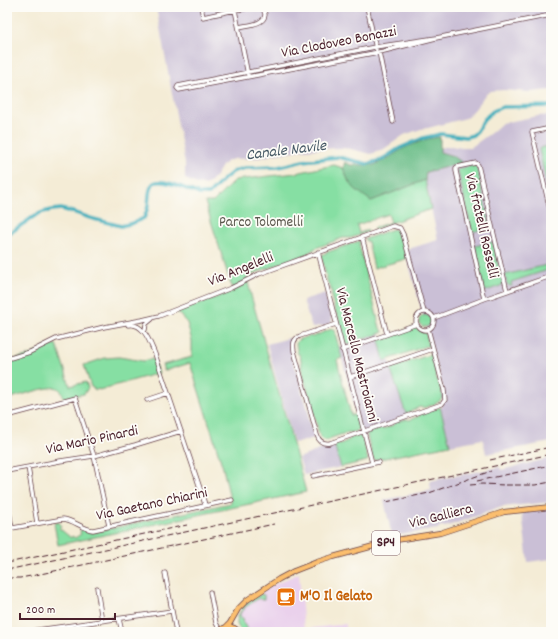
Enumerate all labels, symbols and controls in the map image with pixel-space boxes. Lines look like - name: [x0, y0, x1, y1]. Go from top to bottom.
- street label: Via Clodoveo Bonazzi: [280, 21, 399, 65]
- water label: Canale Navile: [245, 135, 328, 167]
- street label: Via fratelli Rosselli: [458, 171, 504, 281]
- park label: Parco Tolomelli: [219, 212, 303, 234]
- street label: Via Angelelli: [205, 247, 277, 293]
- street label: Via Marcello Mastroianni: [329, 285, 383, 425]
- street label: Via Mario Pinardi: [44, 420, 140, 461]
- street label: Via Gaetano Chiarini: [94, 482, 210, 528]
- street label: Via Galliera: [407, 498, 476, 535]
- road number: SP4: [372, 531, 400, 555]
- cafe icon: M'O Il Gelato: [275, 586, 297, 608]
- place label: M'O Il Gelato: [300, 586, 373, 608]
- scale bar: [20, 595, 115, 621]
- text: 200 m: [26, 602, 55, 619]

